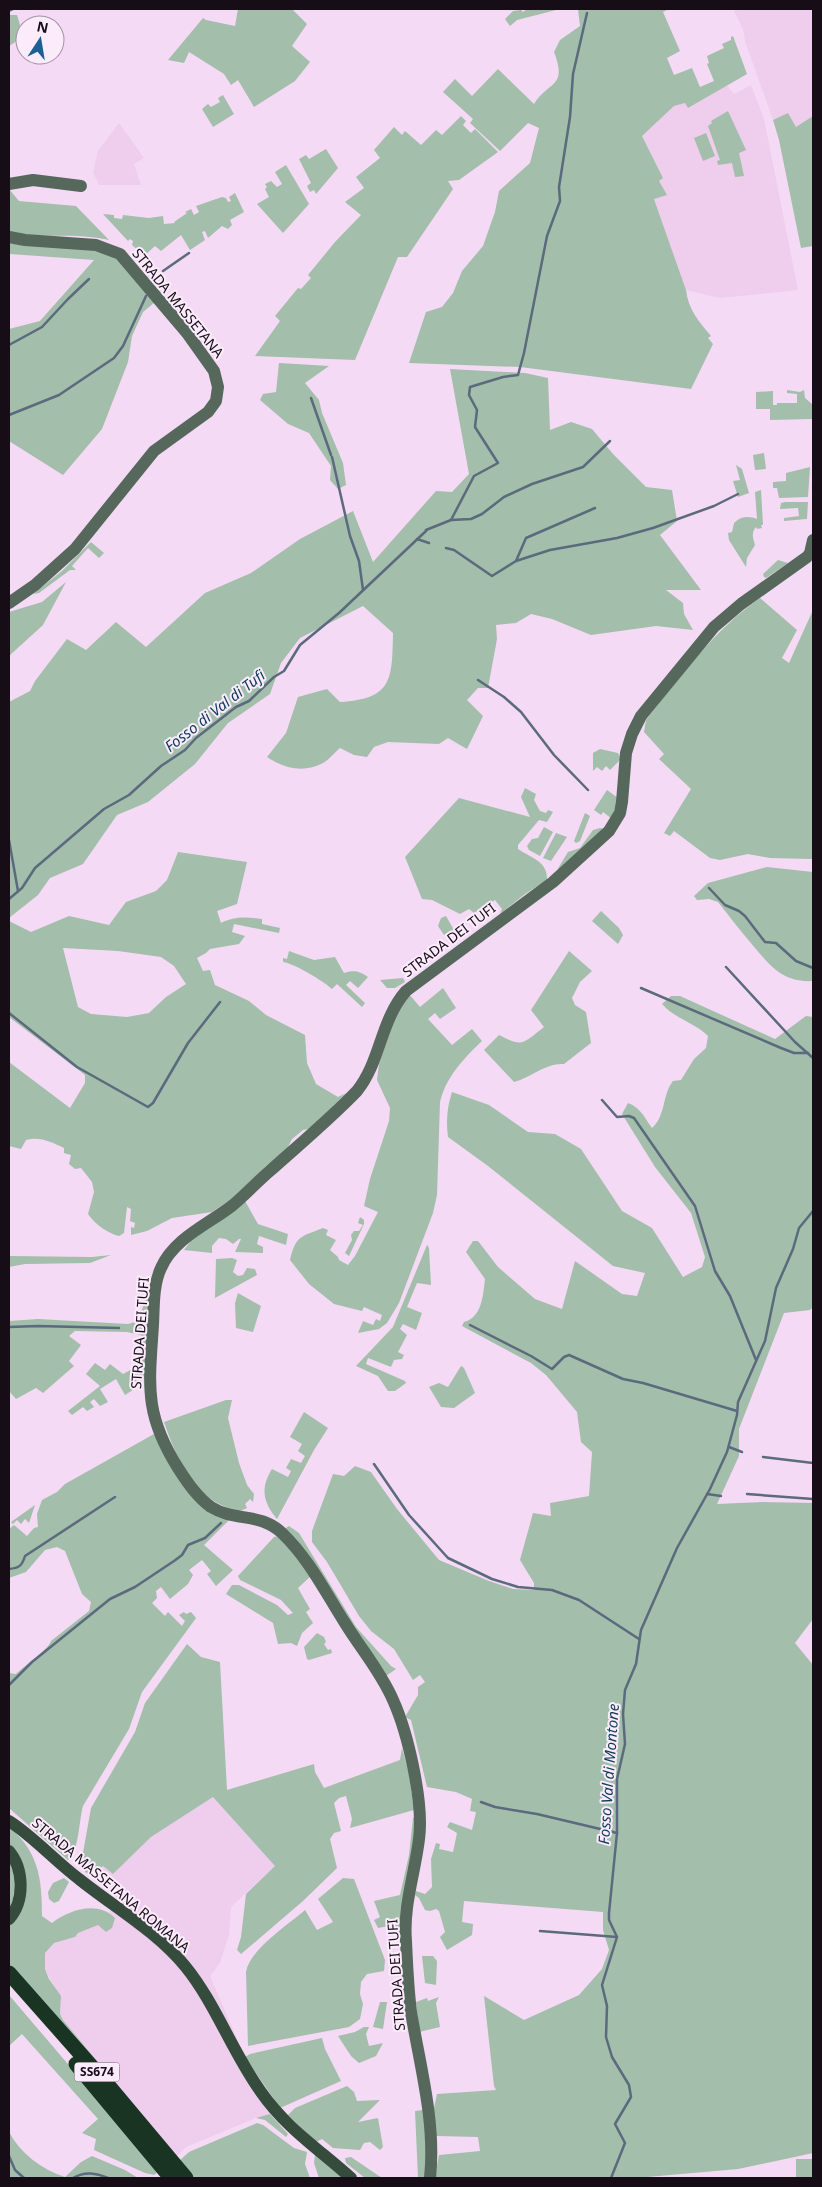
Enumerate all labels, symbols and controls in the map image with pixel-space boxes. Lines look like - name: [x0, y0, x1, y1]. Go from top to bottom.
- north arrow: [15, 15, 65, 65]
- text: N: [35, 16, 50, 37]
- street label: STRADA MASSETANA: [128, 244, 229, 361]
- water label: Fosso di Val di Tufi: [160, 665, 269, 756]
- street label: STRADA DEI TUFI: [398, 898, 499, 981]
- street label: STRADA DEI TUFI: [126, 1276, 153, 1390]
- water label: Fosso Val di Montone: [593, 1702, 623, 1845]
- street label: STRADA MASSETANA ROMANA: [28, 1813, 194, 1956]
- street label: STRADA DEI TUFI: [382, 1918, 409, 2032]
- road number: SS674: [74, 2062, 120, 2082]

